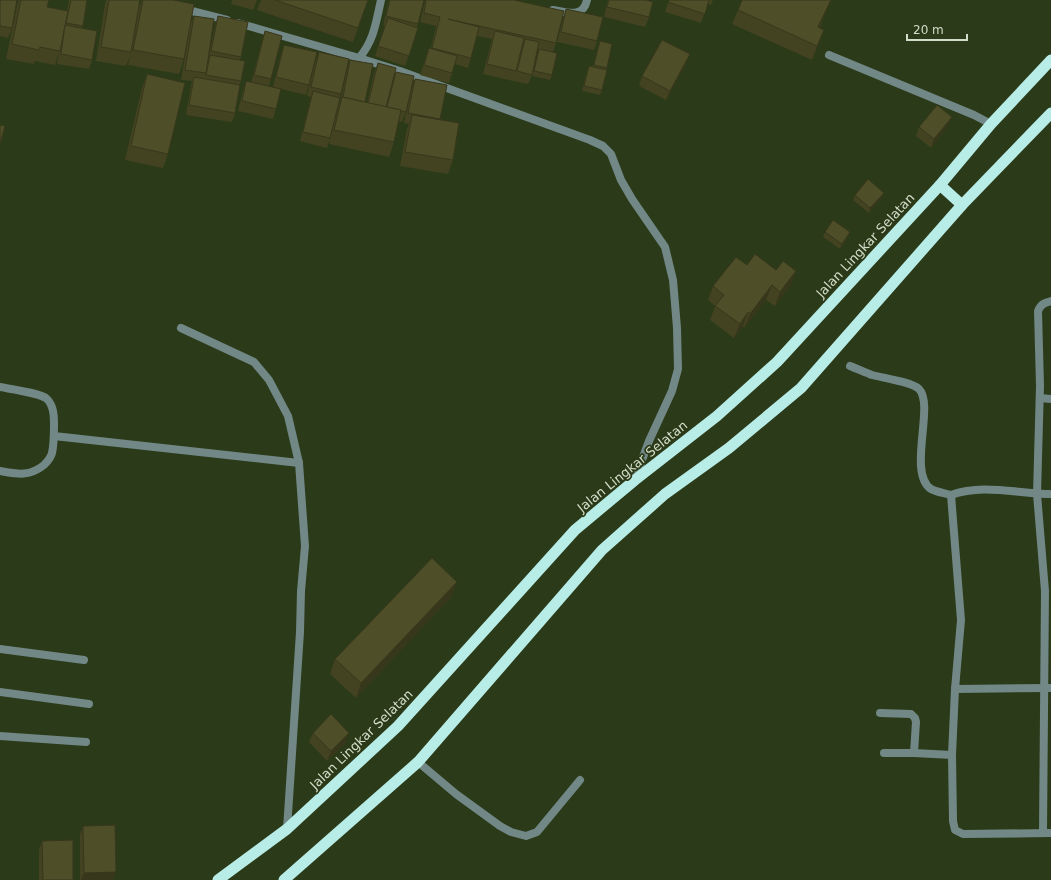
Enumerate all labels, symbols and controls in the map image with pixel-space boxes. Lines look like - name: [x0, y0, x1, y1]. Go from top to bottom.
- scale bar: [907, 16, 967, 42]
- text: 20 m: [913, 23, 944, 37]
- street label: Jalan Lingkar Selatan: [812, 190, 918, 301]
- street label: Jalan Lingkar Selatan: [574, 417, 690, 516]
- street label: Jalan Lingkar Selatan: [306, 686, 416, 793]

